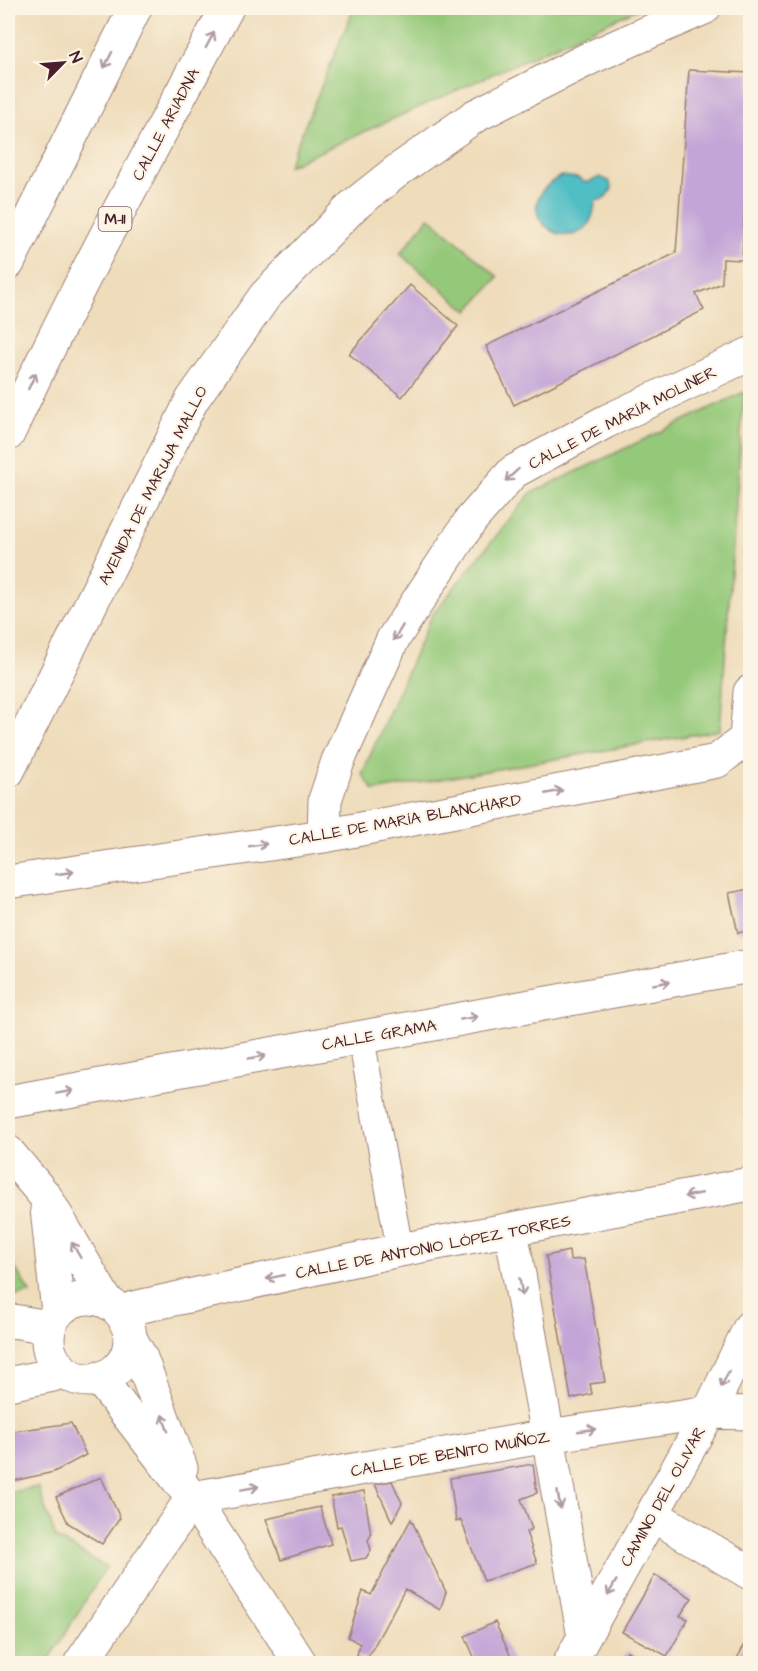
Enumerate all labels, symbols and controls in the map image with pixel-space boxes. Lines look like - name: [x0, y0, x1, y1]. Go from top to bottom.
- one-way arrow: [205, 32, 216, 50]
- north arrow: [33, 33, 93, 93]
- text: N: [64, 48, 88, 66]
- one-way arrow: [102, 50, 114, 68]
- street label: CALLE ARIADNA: [127, 64, 205, 185]
- road number: M-11: [98, 207, 132, 231]
- street label: CALLE DE MARÍA MOLINER: [525, 361, 720, 475]
- one-way arrow: [27, 372, 39, 390]
- street label: AVENIDA DE MARUJA MALLO: [93, 382, 213, 589]
- one-way arrow: [505, 468, 520, 482]
- one-way arrow: [392, 624, 404, 640]
- one-way arrow: [543, 786, 563, 797]
- street label: CALLE DE MARÍA BLANCHARD: [287, 789, 523, 851]
- one-way arrow: [248, 840, 268, 851]
- one-way arrow: [55, 868, 75, 879]
- one-way arrow: [651, 977, 670, 988]
- one-way arrow: [459, 1012, 479, 1023]
- street label: CALLE GRAMA: [320, 1014, 438, 1056]
- one-way arrow: [247, 1051, 266, 1062]
- one-way arrow: [55, 1086, 74, 1097]
- one-way arrow: [684, 1190, 703, 1201]
- street label: CALLE DE ANTONIO LÓPEZ TORRES: [294, 1209, 573, 1285]
- one-way arrow: [70, 1242, 82, 1259]
- one-way arrow: [266, 1272, 285, 1283]
- one-way arrow: [516, 1277, 527, 1297]
- one-way arrow: [719, 1370, 730, 1388]
- one-way arrow: [158, 1414, 169, 1433]
- street label: CAMINO DEL OLIVAR: [615, 1422, 711, 1571]
- one-way arrow: [576, 1424, 596, 1435]
- street label: CALLE DE BENITO MUÑOZ: [349, 1426, 552, 1482]
- one-way arrow: [239, 1482, 259, 1493]
- one-way arrow: [554, 1490, 565, 1509]
- one-way arrow: [606, 1579, 618, 1596]

